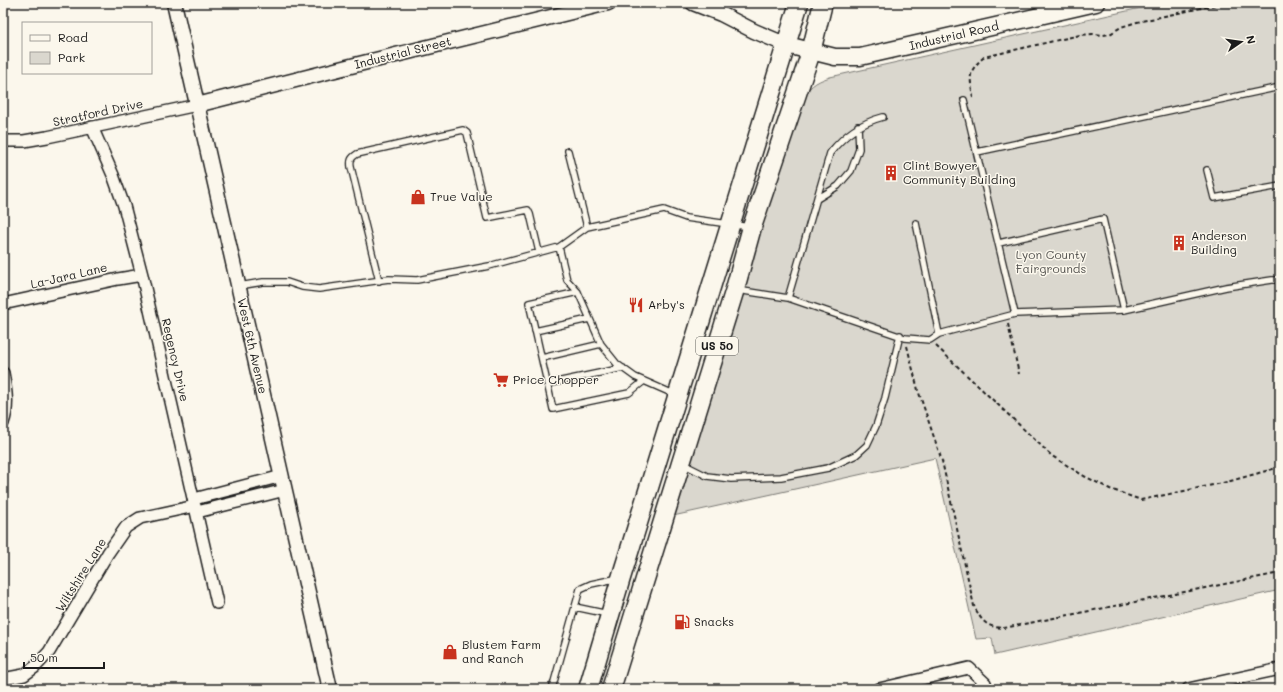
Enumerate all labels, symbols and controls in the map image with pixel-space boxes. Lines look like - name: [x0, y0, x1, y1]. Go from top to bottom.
- street label: Industrial Road: [908, 17, 1000, 53]
- legend: [22, 22, 152, 74]
- north arrow: [1221, 22, 1261, 62]
- text: Road: [58, 29, 88, 45]
- street label: Industrial Street: [353, 32, 453, 72]
- text: N: [1243, 34, 1259, 45]
- text: Park: [58, 49, 85, 65]
- street label: Stratford Drive: [51, 95, 144, 129]
- place label: Clint Bowyer Community Building: [903, 157, 1016, 187]
- building icon: Clint Bowyer Community Building: [882, 164, 900, 182]
- shop icon: True Value: [409, 188, 427, 206]
- place label: True Value: [430, 188, 493, 204]
- place label: Anderson Building: [1191, 227, 1247, 257]
- building icon: Anderson Building: [1170, 234, 1188, 252]
- park label: Lyon County Fairgrounds: [1016, 246, 1086, 276]
- street label: La-Jara Lane: [29, 258, 109, 292]
- street label: West 6th Avenue: [234, 296, 272, 395]
- restaurant icon: Arby's: [627, 296, 645, 314]
- place label: Arby's: [648, 296, 685, 312]
- street label: Regency Drive: [159, 317, 193, 403]
- road number: US 50: [696, 337, 738, 355]
- supermarket icon: Price Chopper: [492, 371, 510, 389]
- place label: Price Chopper: [513, 371, 599, 387]
- street label: Wiltshire Lane: [51, 535, 109, 614]
- fuel station icon: Snacks: [673, 613, 691, 631]
- place label: Snacks: [694, 613, 734, 629]
- place label: Blustem Farm and Ranch: [462, 636, 541, 666]
- shop icon: Blustem Farm and Ranch: [441, 643, 459, 661]
- scale bar: [24, 644, 104, 670]
- text: 50 m: [30, 649, 58, 665]

